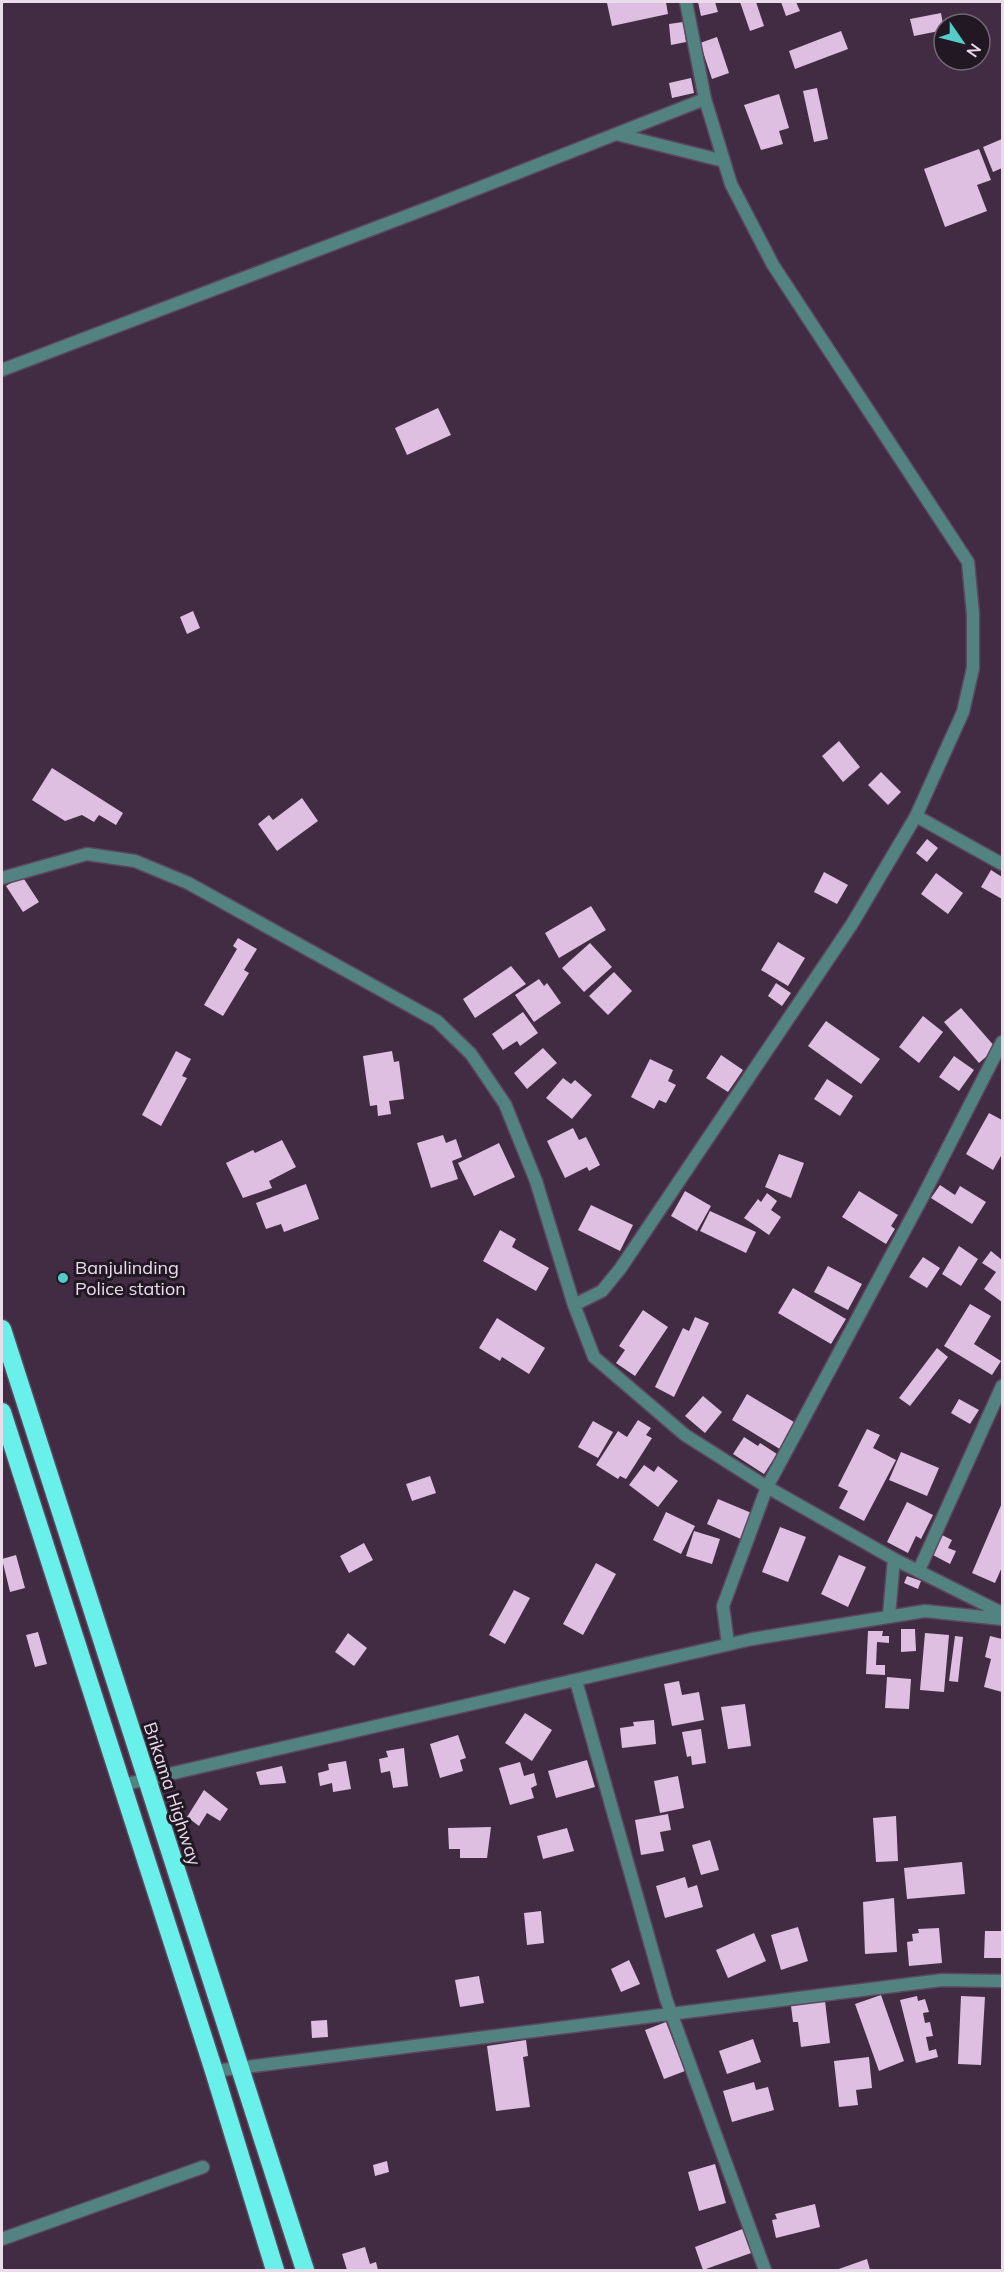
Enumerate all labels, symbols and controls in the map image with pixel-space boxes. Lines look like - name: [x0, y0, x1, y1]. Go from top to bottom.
- north arrow: [932, 12, 992, 72]
- text: N: [963, 40, 986, 61]
- place label: Banjulinding Police station: [75, 1256, 186, 1300]
- marker: Banjulinding Police station: [56, 1271, 70, 1285]
- street label: Brikama Highway: [138, 1719, 207, 1869]

